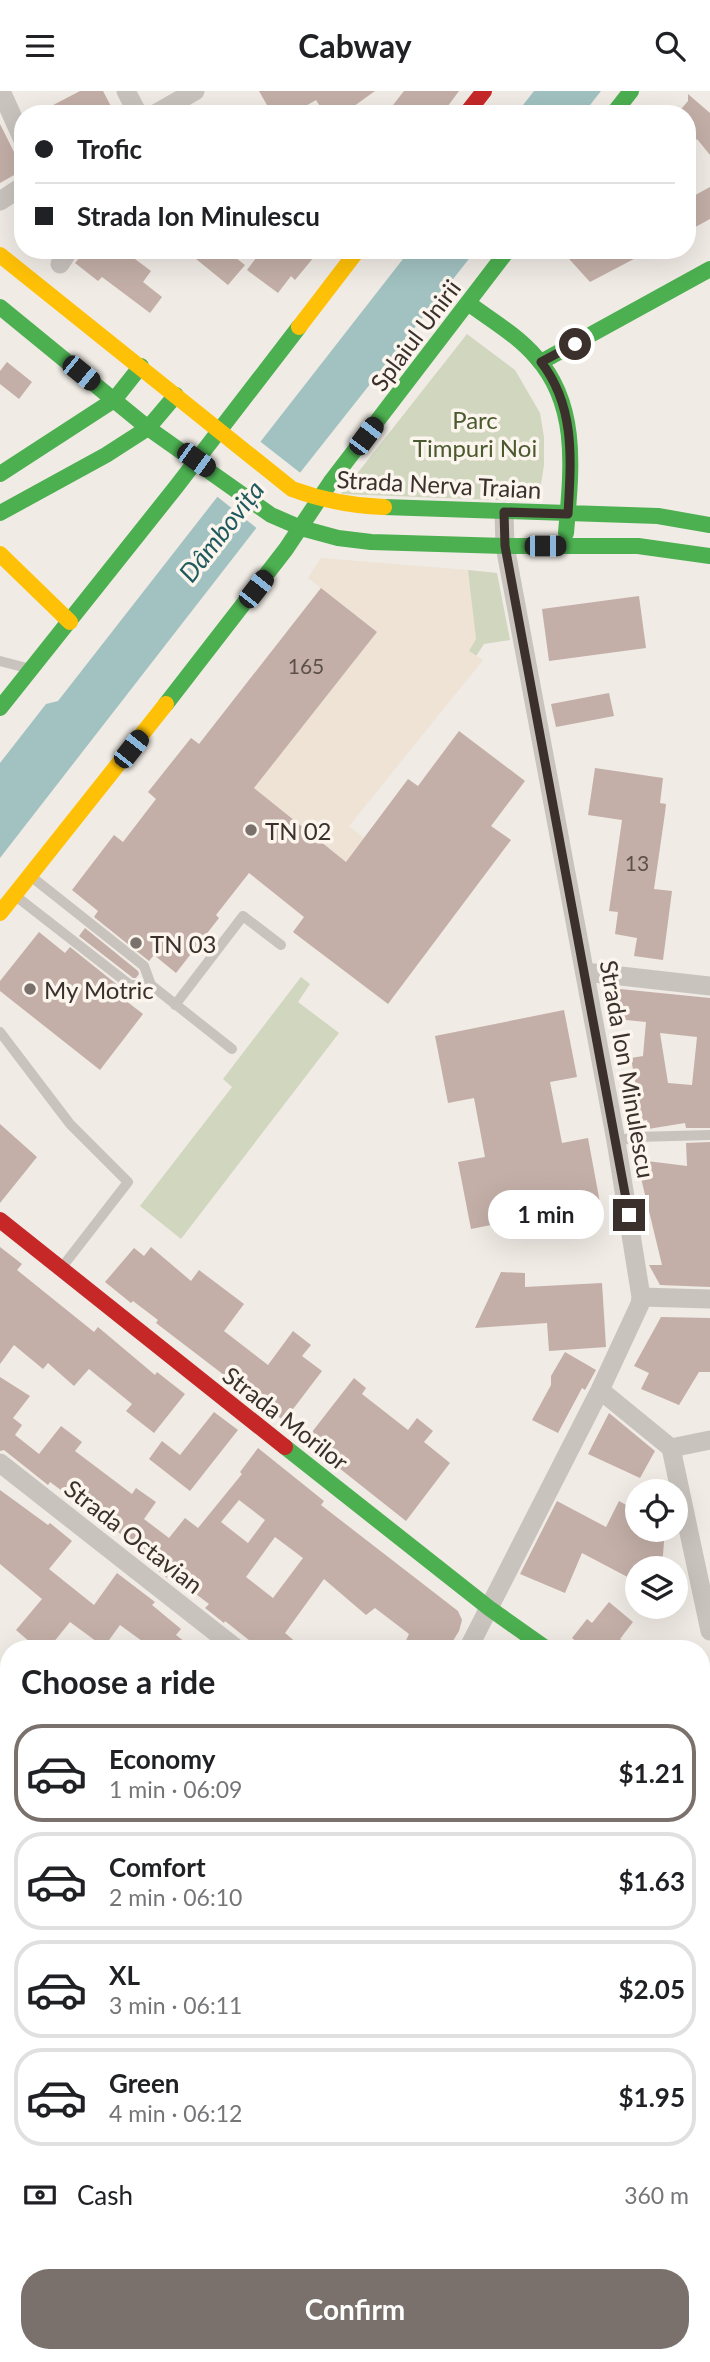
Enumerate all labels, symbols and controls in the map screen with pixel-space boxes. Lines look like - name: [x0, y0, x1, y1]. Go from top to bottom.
- text: Cabway: [298, 26, 412, 65]
- icon: menu: [21, 27, 59, 65]
- icon: search: [651, 27, 689, 65]
- text: Trofic: [77, 133, 142, 165]
- text: Strada Ion Minulescu: [77, 200, 320, 232]
- street label: Splaiul Unirii: [364, 274, 466, 396]
- route start: [559, 328, 591, 360]
- car: [59, 352, 104, 394]
- park label: Parc Timpuri Noi: [413, 405, 537, 462]
- car: [345, 413, 388, 459]
- car: [173, 439, 220, 481]
- street label: Strada Nerva Traian: [336, 464, 542, 504]
- water label: Dâmbovița: [172, 474, 270, 588]
- car: [525, 536, 567, 557]
- car: [235, 566, 278, 612]
- house number: 165: [288, 653, 324, 678]
- car: [110, 726, 153, 772]
- place label: TN 02: [265, 816, 331, 845]
- marker: TN 02: [243, 822, 259, 838]
- house number: 13: [625, 850, 649, 875]
- place label: TN 03: [150, 929, 216, 958]
- marker: TN 03: [128, 935, 144, 951]
- street label: Strada Ion Minulescu: [595, 958, 661, 1180]
- place label: My Motric: [44, 975, 154, 1004]
- marker: My Motric: [22, 981, 38, 997]
- callout: 1 min: [489, 1191, 604, 1239]
- route end: [613, 1199, 645, 1231]
- text: 1 min: [517, 1200, 575, 1228]
- street label: Strada Morilor: [218, 1360, 355, 1476]
- street label: Strada Octavian: [59, 1473, 209, 1599]
- map controls: [625, 1479, 688, 1619]
- button: locate: [625, 1479, 688, 1542]
- button: layers: [625, 1556, 688, 1619]
- text: Choose a ride: [21, 1662, 215, 1701]
- icon: car: [25, 1742, 88, 1805]
- text: Economy: [109, 1743, 215, 1775]
- text: $1.21: [619, 1757, 685, 1789]
- text: 1 min · 06:09: [109, 1775, 242, 1803]
- icon: car: [25, 1850, 88, 1913]
- text: Comfort: [109, 1851, 206, 1883]
- text: $1.63: [619, 1865, 685, 1897]
- text: 2 min · 06:10: [109, 1883, 242, 1911]
- icon: car: [25, 1958, 88, 2021]
- text: XL: [109, 1959, 140, 1991]
- text: $2.05: [619, 1973, 685, 2005]
- text: 3 min · 06:11: [109, 1991, 242, 2019]
- icon: car: [25, 2066, 88, 2129]
- text: Green: [109, 2067, 179, 2099]
- text: $1.95: [619, 2081, 685, 2113]
- text: 4 min · 06:12: [109, 2099, 242, 2127]
- icon: cash: [21, 2176, 59, 2214]
- text: Cash: [77, 2179, 133, 2211]
- text: 360 m: [624, 2181, 689, 2209]
- button: Confirm: [21, 2269, 689, 2349]

